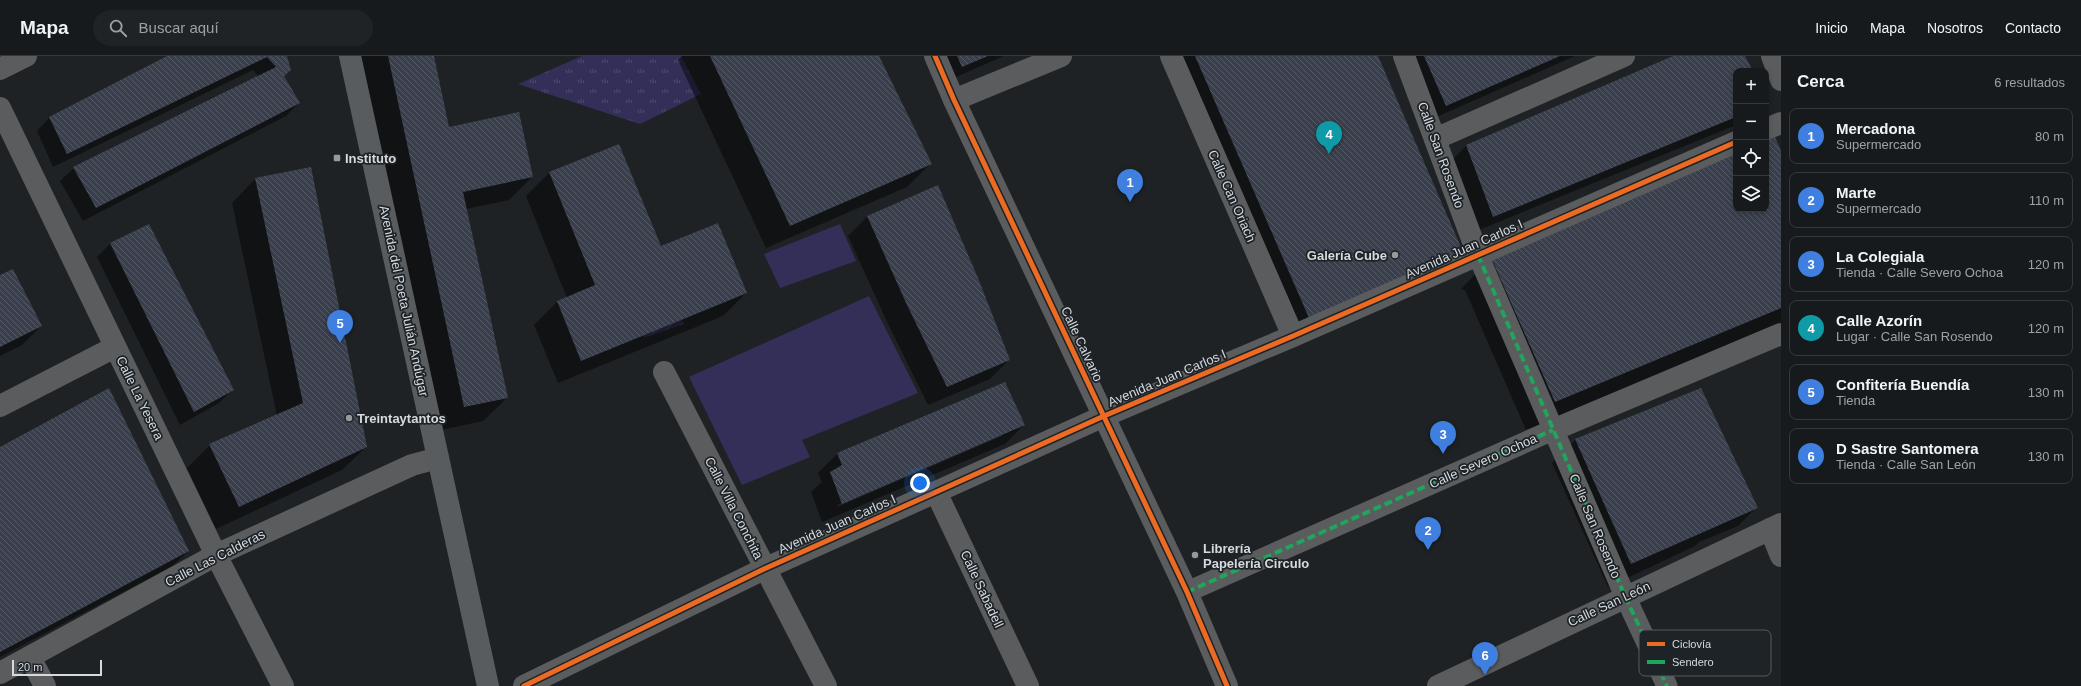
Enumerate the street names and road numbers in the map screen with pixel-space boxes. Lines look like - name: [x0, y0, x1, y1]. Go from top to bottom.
- street label: Calle San Rosendo: [1415, 100, 1467, 210]
- street label: Calle Can Oriach: [1205, 148, 1259, 244]
- street label: Avenida del Poeta Julián Andúgar: [376, 204, 432, 399]
- street label: Avenida Juan Carlos I: [1403, 216, 1525, 282]
- street label: Calle Calvario: [1058, 304, 1106, 384]
- street label: Avenida Juan Carlos I: [1106, 346, 1228, 410]
- street label: Calle La Yesera: [113, 354, 167, 443]
- street label: Calle Severo Ochoa: [1427, 430, 1540, 492]
- street label: Calle Villa Conchita: [702, 454, 767, 562]
- street label: Calle San Rosendo: [1566, 472, 1624, 580]
- street label: Avenida Juan Carlos I: [776, 491, 898, 557]
- street label: Calle Las Calderas: [163, 526, 268, 590]
- street label: Calle Sabadell: [957, 548, 1007, 630]
- street label: Calle San León: [1566, 578, 1652, 630]

